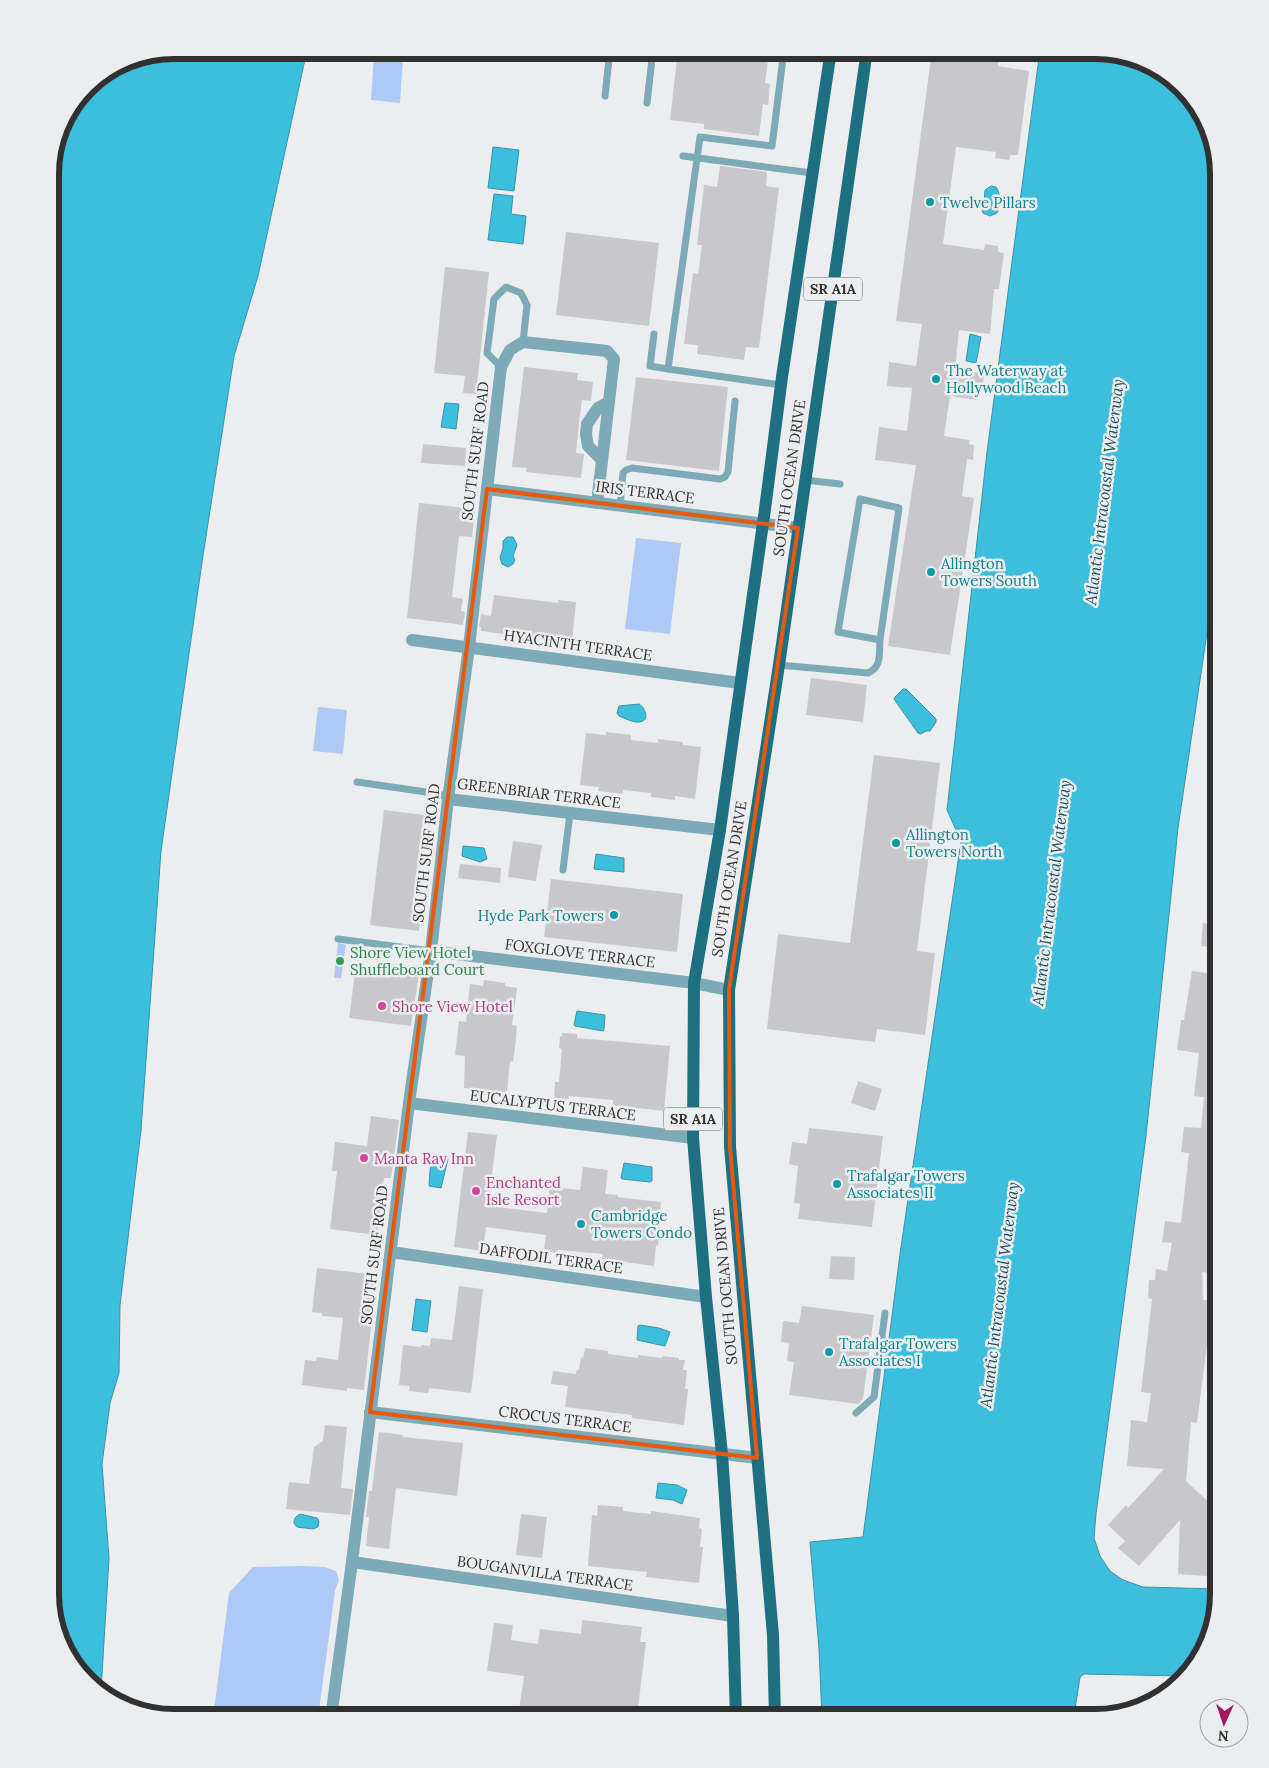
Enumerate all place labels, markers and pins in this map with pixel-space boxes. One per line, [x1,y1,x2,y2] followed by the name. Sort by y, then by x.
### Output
[940,193,1036,212] place label: Twelve Pillars
[924,196,936,208] marker: Twelve Pillars
[946,361,1067,397] place label: The Waterway at Hollywood Beach
[930,373,942,385] marker: The Waterway at Hollywood Beach
[940,554,1037,590] place label: Allington Towers South
[925,566,937,578] marker: Allington Towers South
[905,825,1002,861] place label: Allington Towers North
[890,837,902,849] marker: Allington Towers North
[478,906,604,925] place label: Hyde Park Towers
[608,909,620,921] marker: Hyde Park Towers
[350,943,485,979] place label: Shore View Hotel Shuffleboard Court
[334,955,346,967] marker: Shore View Hotel Shuffleboard Court
[392,997,513,1016] place label: Shore View Hotel
[376,1000,388,1012] marker: Shore View Hotel
[374,1149,474,1168] place label: Manta Ray Inn
[358,1152,370,1164] marker: Manta Ray Inn
[846,1166,965,1202] place label: Trafalgar Towers Associates II
[486,1173,561,1209] place label: Enchanted Isle Resort
[831,1178,843,1190] marker: Trafalgar Towers Associates II
[470,1185,482,1197] marker: Enchanted Isle Resort
[591,1206,692,1242] place label: Cambridge Towers Condo
[575,1218,587,1230] marker: Cambridge Towers Condo
[838,1334,957,1370] place label: Trafalgar Towers Associates I
[823,1346,835,1358] marker: Trafalgar Towers Associates I

